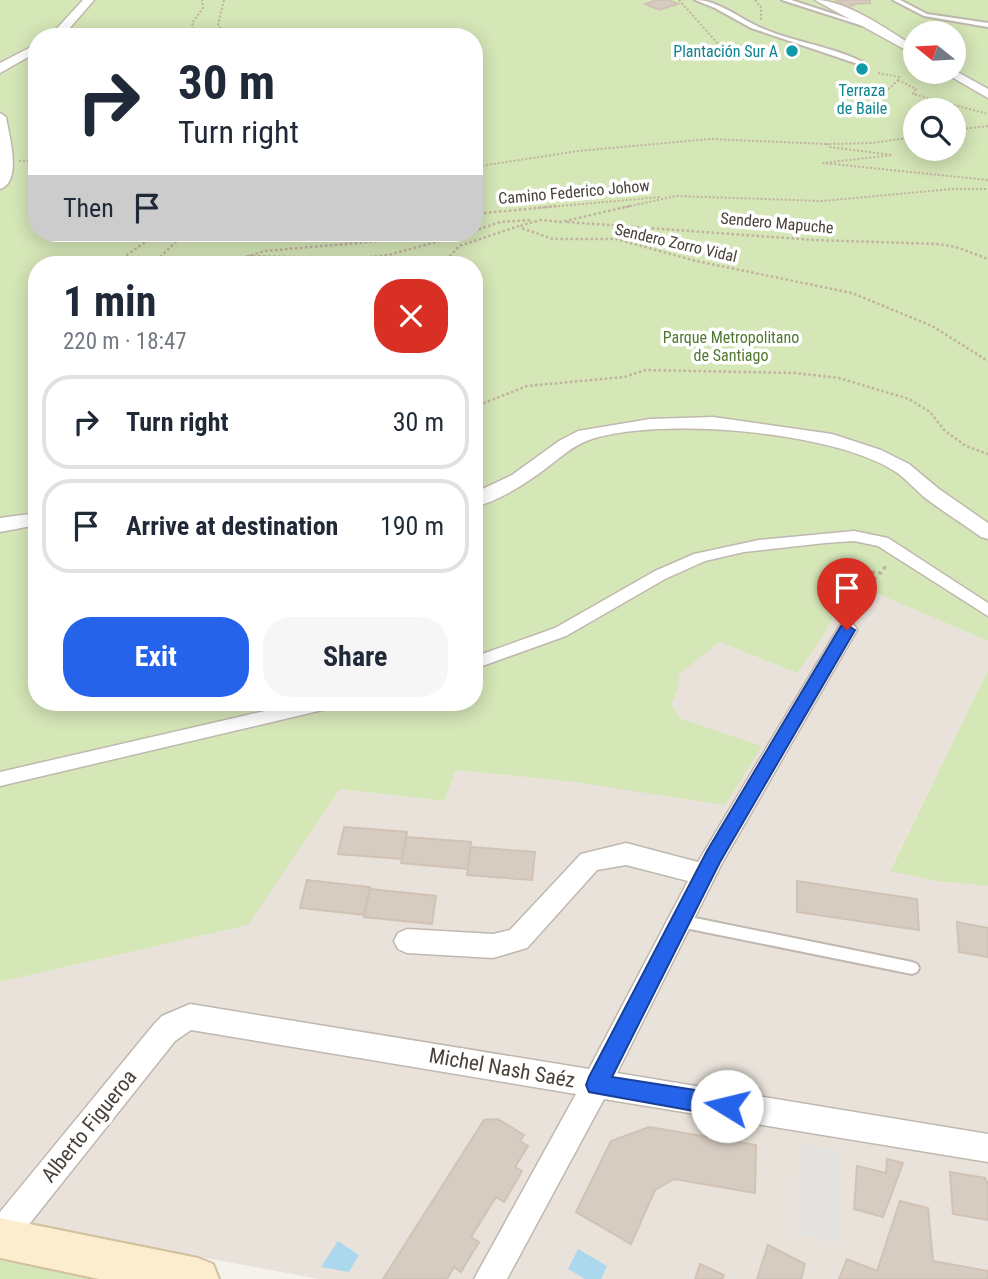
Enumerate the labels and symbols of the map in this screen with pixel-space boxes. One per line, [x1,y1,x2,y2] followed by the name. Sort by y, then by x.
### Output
[903,21,966,84] north arrow
[673,42,778,61] place label: Plantación Sur A
[784,43,800,59] marker: Plantación Sur A
[854,61,870,77] marker: Terraza de Baile
[837,81,887,118] place label: Terraza de Baile
[497,176,651,208] street label: Camino Federico Johow
[720,209,834,237] street label: Sendero Mapuche
[613,220,739,266] street label: Sendero Zorro Vidal
[663,328,799,365] park label: Parque Metropolitano de Santiago
[817,558,877,630] pin
[427,1043,577,1093] street label: Michel Nash Saéz
[36,1065,142,1187] street label: Alberto Figueroa
[690,1069,764,1143] position arrow

